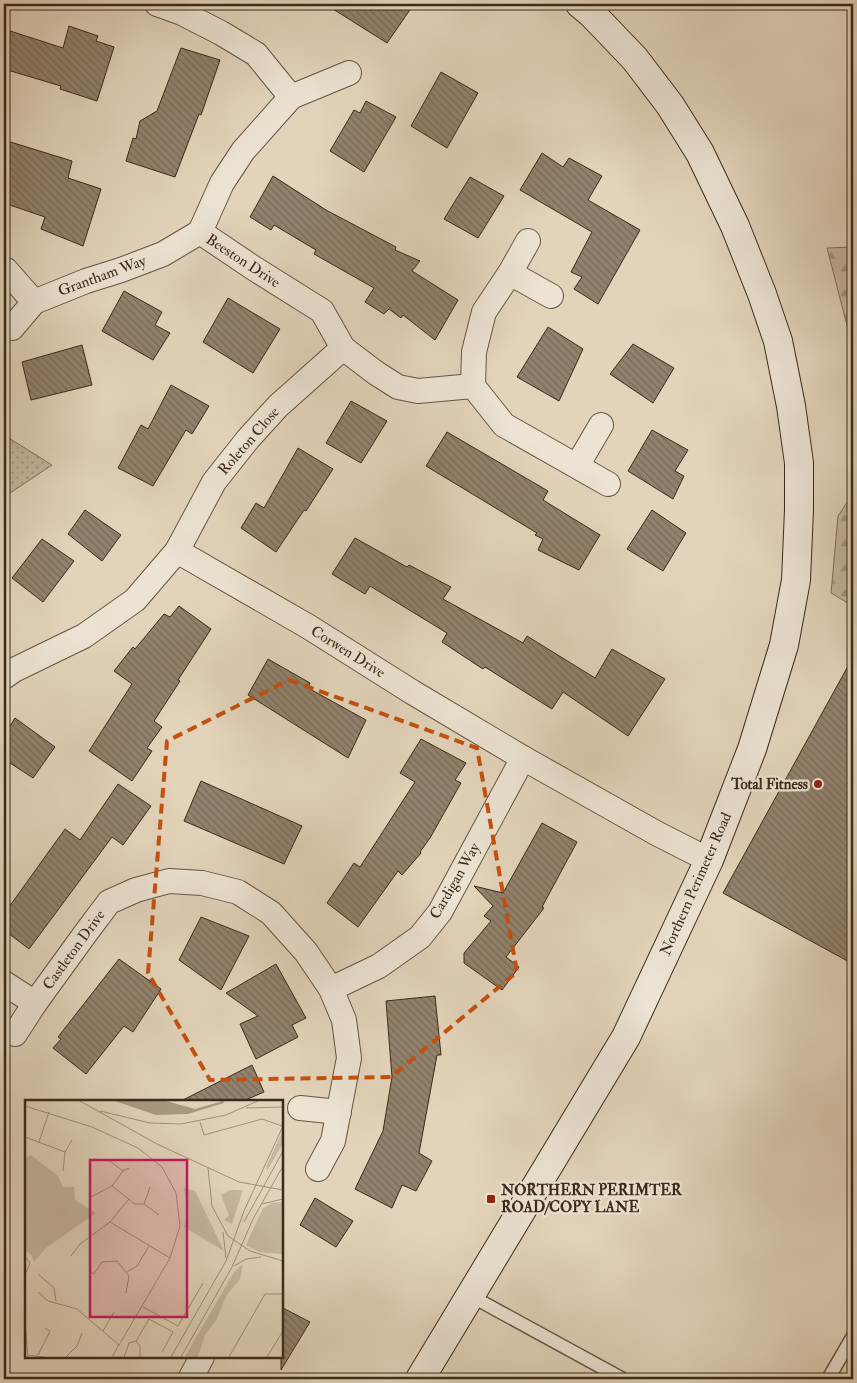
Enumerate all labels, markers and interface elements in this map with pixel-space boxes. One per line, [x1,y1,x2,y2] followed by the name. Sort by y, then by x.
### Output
[202,230,284,292] street label: Beeston Drive
[55,251,149,301] street label: Grantham Way
[214,403,284,479] street label: Roleton Close
[307,622,389,682] street label: Corwen Drive
[730,775,808,794] place label: Total Fitness
[812,778,824,790] marker: Total Fitness
[656,809,736,959] street label: Northern Perimeter Road
[426,839,485,923] street label: Cardigan Way
[39,906,109,994] street label: Castleton Drive
[25,1100,282,1358] inset map
[500,1181,683,1217] place label: NORTHERN PERIMTER ROAD/COPY LANE
[485,1193,497,1205] marker: NORTHERN PERIMTER ROAD/COPY LANE

